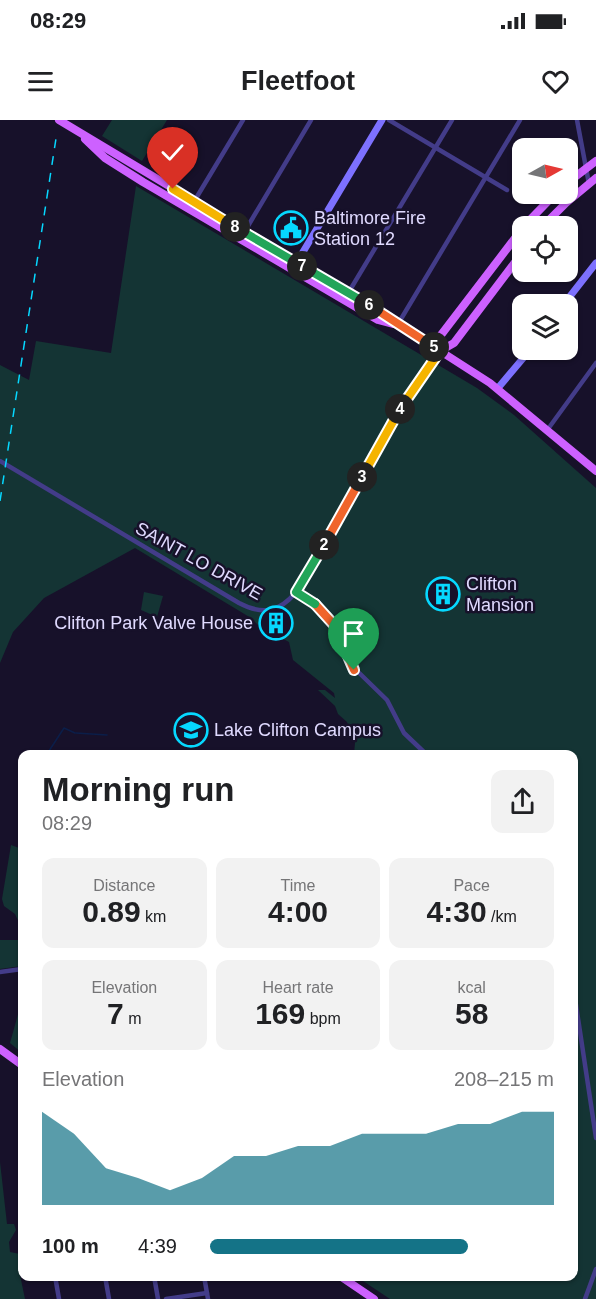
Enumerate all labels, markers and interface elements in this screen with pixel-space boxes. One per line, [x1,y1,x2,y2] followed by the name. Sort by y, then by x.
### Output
[30,8,86,33] text: 08:29
[24,65,57,98] icon: menu
[539,65,572,98] icon: heart
[241,66,355,96] text: Fleetfoot
[147,127,198,189] pin
[156,136,189,169] icon: check
[512,138,578,204] north arrow
[512,138,578,360] map controls
[314,208,426,249] place label: Baltimore Fire Station 12
[273,210,309,246] public building icon: Baltimore Fire Station 12
[220,212,250,242] pin: 8
[512,216,578,282] button: locate
[231,218,239,235] text: 8
[287,251,317,281] pin: 7
[298,257,306,274] text: 7
[354,290,384,320] pin: 6
[512,294,578,360] button: layers
[365,296,373,313] text: 6
[419,332,449,362] pin: 5
[430,338,438,355] text: 5
[385,394,415,424] pin: 4
[396,400,404,417] text: 4
[347,462,377,492] pin: 3
[358,468,366,485] text: 3
[132,518,266,604] street label: SAINT LO DRIVE
[309,530,339,560] pin: 2
[320,536,328,553] text: 2
[466,574,534,615] place label: Clifton Mansion
[425,576,461,612] building icon: Clifton Mansion
[258,605,294,641] building icon: Clifton Park Valve House
[328,608,379,670] pin
[54,613,253,633] place label: Clifton Park Valve House
[337,617,370,650] icon: arrive
[173,712,209,748] school or university icon: Lake Clifton Campus
[214,720,381,740] place label: Lake Clifton Campus
[491,770,554,833] button: share
[42,771,234,808] text: Morning run
[42,812,92,834] text: 08:29
[93,877,155,894] text: Distance
[281,877,315,894] text: Time
[453,877,490,894] text: Pace
[82,895,141,928] text: 0.89
[268,895,328,928] text: 4:00
[427,895,487,928] text: 4:30
[141,908,166,925] text: km
[487,908,517,925] text: /km
[91,979,157,996] text: Elevation
[262,979,334,996] text: Heart rate
[457,979,486,996] text: kcal
[107,997,124,1030] text: 7
[255,997,305,1030] text: 169
[455,997,488,1030] text: 58
[124,1010,142,1027] text: m
[305,1010,341,1027] text: bpm
[42,1068,124,1090] text: Elevation
[454,1068,554,1090] text: 208–215 m
[42,1235,99,1257] text: 100 m
[138,1235,177,1257] text: 4:39

